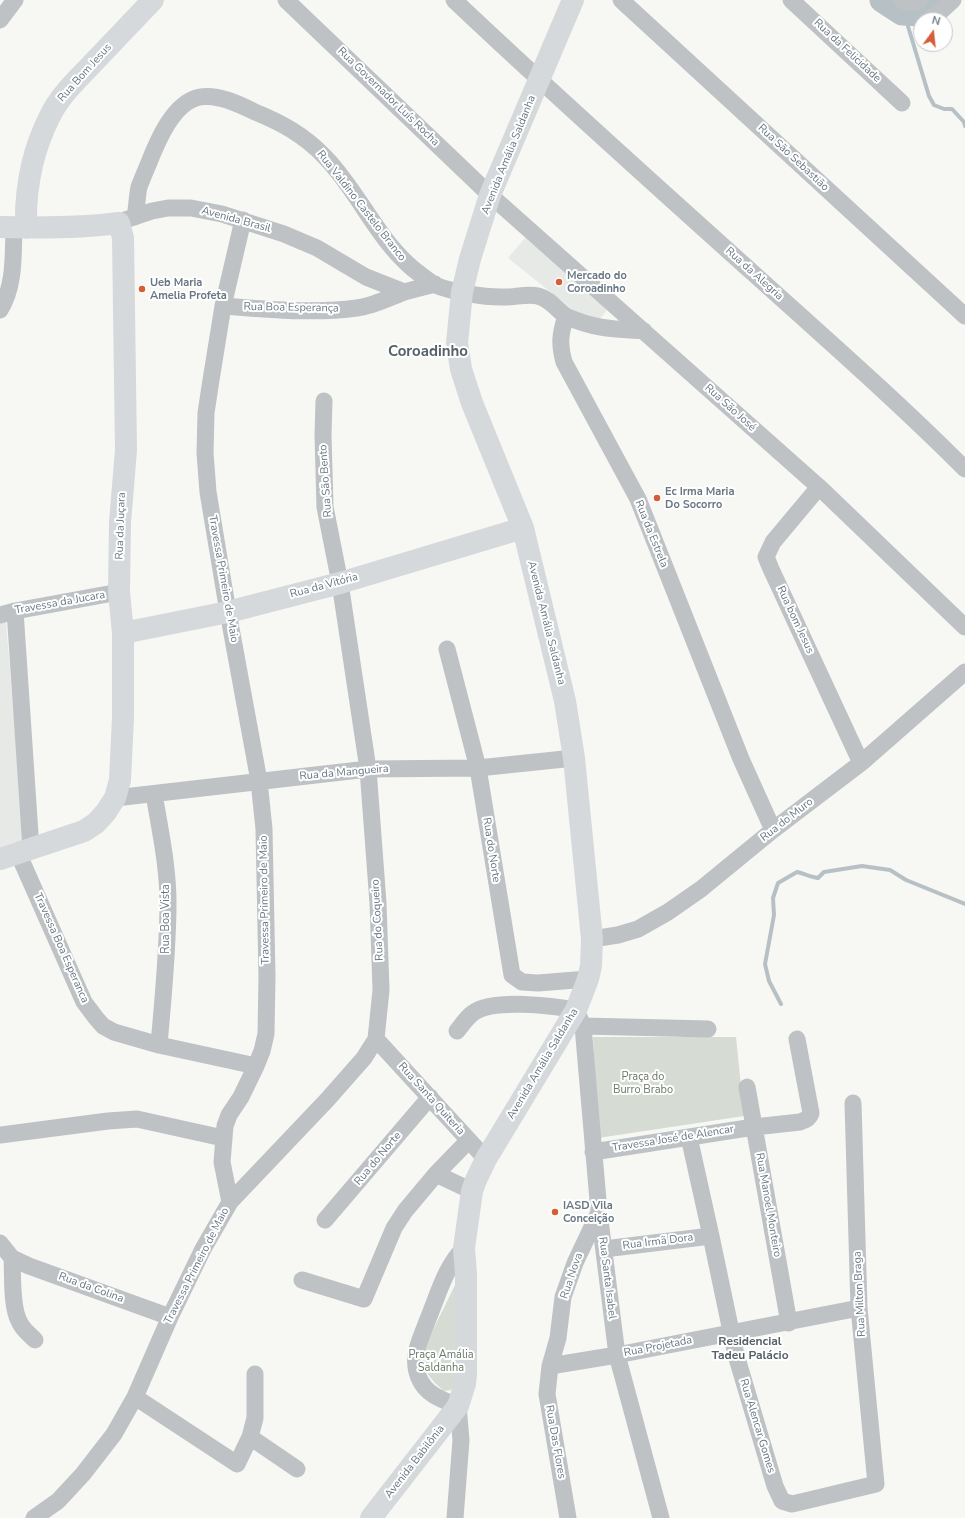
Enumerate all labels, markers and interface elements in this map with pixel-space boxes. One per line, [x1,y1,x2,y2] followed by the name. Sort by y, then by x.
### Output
[913,12,953,52] north arrow
[930,13,942,29] text: N
[811,17,883,85] street label: Rua da Felicidade
[55,41,115,105] street label: Rua Bom Jesus
[334,45,442,149] street label: Rua Governador Luís Rocha
[479,94,539,216] street label: Avenida Amália Saldanha
[755,122,831,194] street label: Rua São Sebastião
[314,148,408,264] street label: Rua Valdino Castelo Branco
[200,204,272,236] street label: Avenida Brasil
[722,245,786,303] street label: Rua da Alegria
[567,269,627,295] place label: Mercado do Coroadinho
[150,276,227,302] place label: Ueb Maria Amelia Profeta
[554,277,564,287] marker: Mercado do Coroadinho
[137,284,147,294] marker: Ueb Maria Amelia Profeta
[243,301,339,315] street label: Rua Boa Esperança
[388,343,468,361] district label: Coroadinho
[702,381,758,435] street label: Rua São José
[317,444,335,518] street label: Rua São Bento
[665,485,734,511] place label: Ec Irma Maria Do Socorro
[113,492,129,560] street label: Rua da Juçara
[652,493,662,503] marker: Ec Irma Maria Do Socorro
[631,498,671,570] street label: Rua da Estrela
[205,514,241,644] street label: Travessa Primeiro de Maio
[524,560,568,686] street label: Avenida Amália Saldanha
[289,571,359,601] street label: Rua da Vitória
[774,584,816,656] street label: Rua bom Jesus
[14,589,106,617] street label: Travessa da Jucara
[299,763,389,783] street label: Rua da Mangueira
[758,795,816,845] street label: Rua do Muro
[479,817,503,883] street label: Rua do Norte
[257,835,273,965] street label: Travessa Primeiro de Maio
[369,879,387,961] street label: Rua do Coqueiro
[159,884,173,954] street label: Rua Boa Vista
[31,891,91,1005] street label: Travessa Boa Esperanca
[505,1006,581,1122] street label: Avenida Amália Saldanha
[395,1060,467,1138] street label: Rua Santa Quiteria
[613,1070,673,1096] park label: Praça do Burro Brabo
[611,1123,735,1155] street label: Travessa José de Alencar
[352,1130,404,1188] street label: Rua do Norte
[752,1152,784,1258] street label: Rua Manoel Monteiro
[563,1199,614,1225] place label: IASD Vila Conceição
[162,1205,232,1327] street label: Travessa Primeiro de Maio
[550,1207,560,1217] marker: IASD Vila Conceição
[622,1231,694,1253] street label: Rua Irmã Dora
[595,1236,619,1320] street label: Rua Santa Isabel
[558,1251,586,1301] street label: Rua Nova
[851,1251,869,1337] street label: Rua Milton Braga
[57,1270,125,1306] street label: Rua da Colina
[623,1334,693,1360] street label: Rua Projetada
[711,1335,789,1363] district label: Residencial Tadeu Palácio
[408,1348,474,1374] park label: Praça Amália Saldanha
[736,1377,778,1475] street label: Rua Alencar Gomes
[542,1404,568,1480] street label: Rua Das Flores
[382,1423,448,1501] street label: Avenida Babilônia

